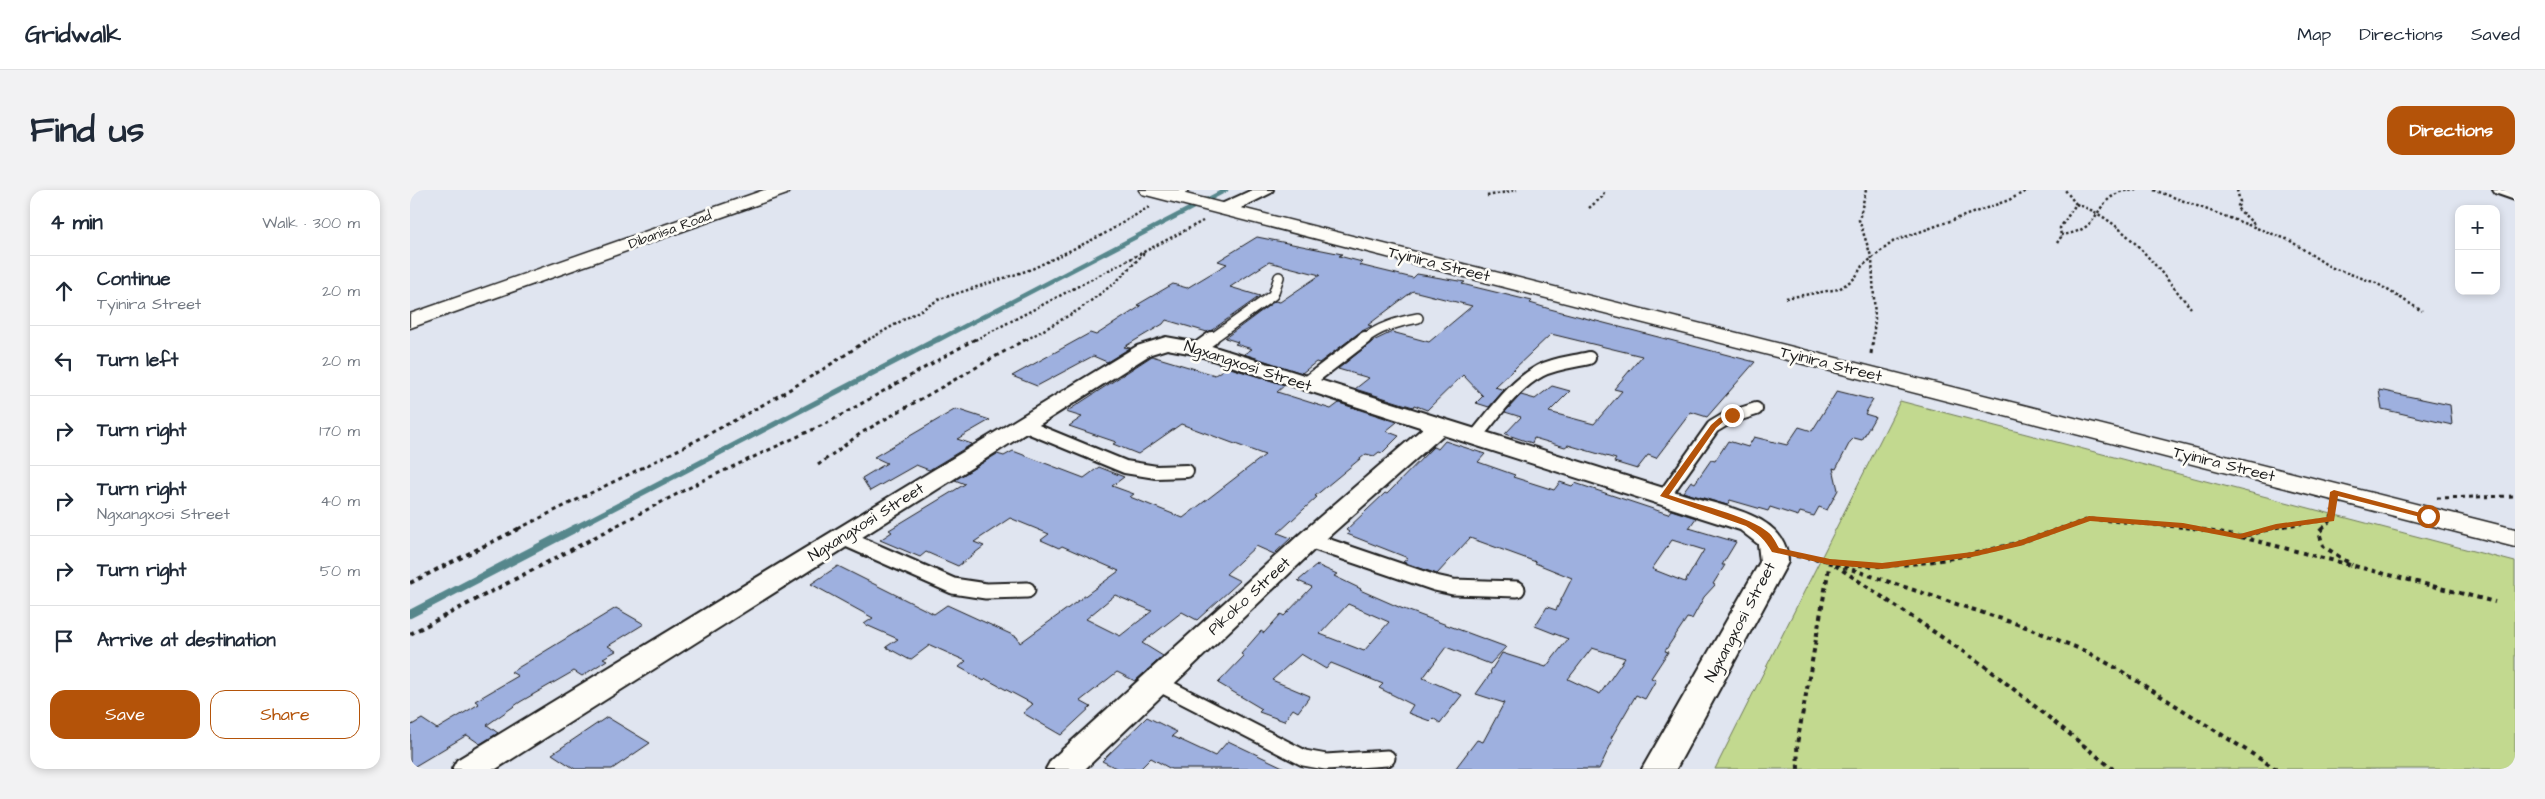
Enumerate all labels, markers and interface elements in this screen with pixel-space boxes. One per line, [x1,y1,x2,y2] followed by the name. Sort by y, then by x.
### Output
[25,18,121,52] text: Gridwalk
[2297,22,2331,47] text: Map
[2359,22,2443,47] text: Directions
[2471,22,2520,47] text: Saved
[30,106,144,155] text: Find us
[2387,106,2515,155] button: Directions
[2455,205,2500,295] map controls
[2455,205,2500,250] button: +
[626,206,714,254] street label: Dibanisa Road
[50,208,103,237] text: 4 min
[262,212,360,234] text: Walk · 300 m
[1385,241,1493,288] street label: Tyinira Street
[2455,250,2500,295] button: −
[97,266,171,293] text: Continue
[50,277,78,305] icon: ahead
[322,280,360,302] text: 20 m
[97,293,201,315] text: Tyinira Street
[1181,335,1315,398] street label: Ngxangxosi Street
[1777,341,1885,388] street label: Tyinira Street
[50,347,78,375] icon: left
[97,347,178,374] text: Turn left
[322,350,360,372] text: 20 m
[1721,404,1744,427] route end
[50,417,78,445] icon: right
[97,417,186,444] text: Turn right
[319,420,360,442] text: 170 m
[2170,441,2278,488] street label: Tyinira Street
[97,476,186,503] text: Turn right
[804,477,929,567] street label: Ngxangxosi Street
[50,487,78,515] icon: right
[320,490,360,512] text: 40 m
[97,503,230,525] text: Ngxangxosi Street
[2417,505,2440,528] route start
[1203,551,1296,640] street label: Pikoko Street
[50,557,78,585] icon: right
[97,557,186,584] text: Turn right
[1699,558,1782,686] street label: Ngxangxosi Street
[320,560,360,582] text: 50 m
[50,627,78,655] icon: arrive
[97,627,276,654] text: Arrive at destination
[50,690,200,739] button: Save
[210,690,360,739] button: Share

